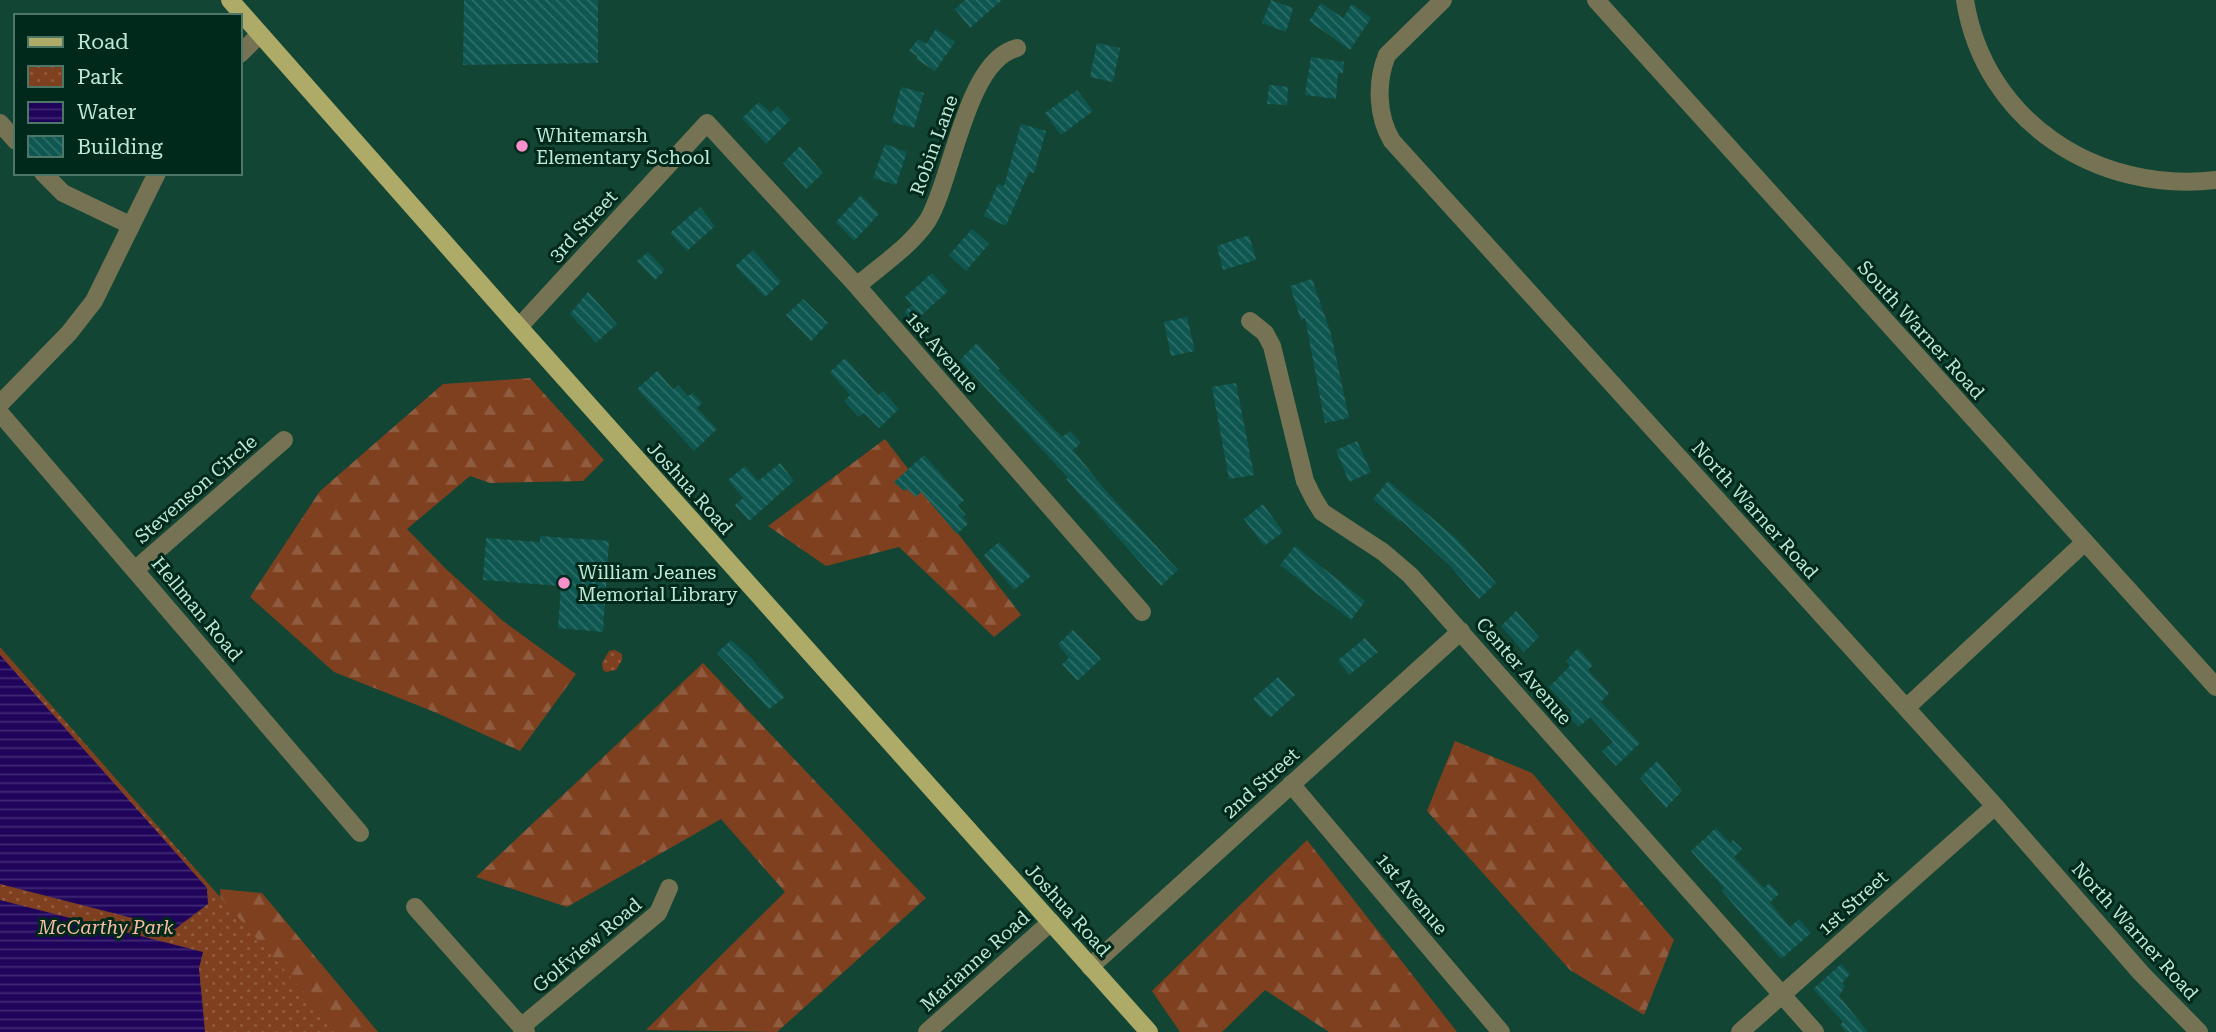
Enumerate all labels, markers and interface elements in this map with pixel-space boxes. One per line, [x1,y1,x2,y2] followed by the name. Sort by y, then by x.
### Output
[14,14,242,175] legend
[77,30,129,54] text: Road
[77,65,123,89] text: Park
[905,92,963,198] street label: Robin Lane
[77,100,137,124] text: Water
[536,124,710,169] place label: Whitemarsh Elementary School
[77,135,163,159] text: Building
[514,138,530,154] marker: Whitemarsh Elementary School
[544,185,622,267] street label: 3rd Street
[1853,256,1989,404] street label: South Warner Road
[901,307,983,397] street label: 1st Avenue
[130,430,262,548] street label: Stevenson Circle
[1687,436,1823,584] street label: North Warner Road
[642,437,738,539] street label: Joshua Road
[147,552,247,666] street label: Hellman Road
[578,561,738,606] place label: William Jeanes Memorial Library
[556,575,572,591] marker: William Jeanes Memorial Library
[1471,613,1577,729] street label: Center Avenue
[1218,743,1304,823] street label: 2nd Street
[1371,848,1453,940] street label: 1st Avenue
[2067,857,2203,1005] street label: North Warner Road
[1020,859,1116,961] street label: Joshua Road
[1813,866,1893,940] street label: 1st Street
[528,893,646,997] street label: Golfview Road
[916,906,1034,1016] street label: Marianne Road
[37,916,174,939] park label: McCarthy Park

